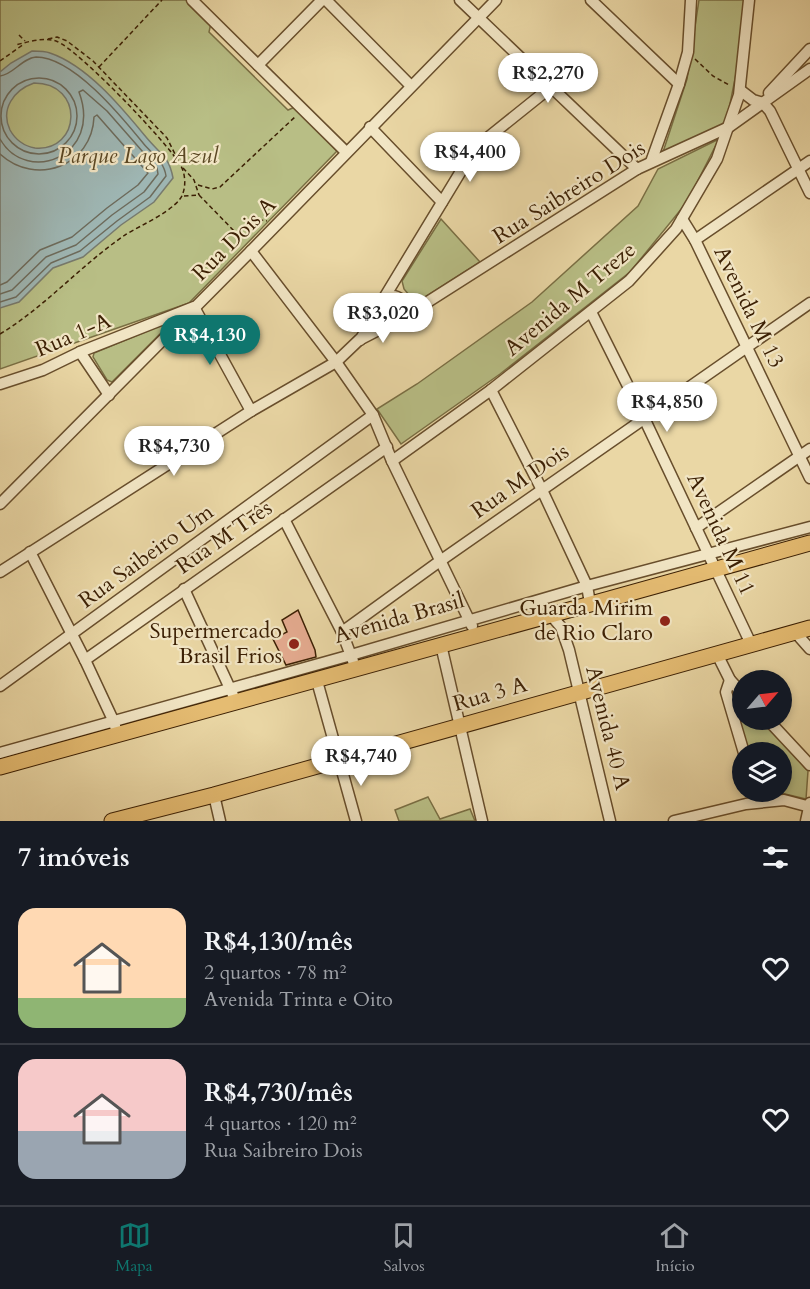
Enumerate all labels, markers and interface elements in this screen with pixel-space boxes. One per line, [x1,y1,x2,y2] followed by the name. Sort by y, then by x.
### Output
[493,53,603,104] pin: R$2,270
[512,59,584,86] text: R$2,270
[415,132,525,183] pin: R$4,400
[487,133,651,251] street label: Rua Saibreiro Dois
[434,138,506,165] text: R$4,400
[58,141,219,171] park label: Parque Lago Azul
[185,190,283,288] street label: Rua Dois A
[498,235,642,363] street label: Avenida M Treze
[707,241,791,373] street label: Avenida M 13
[328,293,438,344] pin: R$3,020
[347,299,419,326] text: R$3,020
[31,306,116,364] street label: Rua 1-A
[155,315,265,366] pin: R$4,130
[174,321,246,348] text: R$4,130
[612,382,722,433] pin: R$4,850
[631,388,703,415] text: R$4,850
[119,426,229,477] pin: R$4,730
[138,432,210,459] text: R$4,730
[465,436,575,526] street label: Rua M Dois
[680,468,762,600] street label: Avenida M 11
[170,493,278,581] street label: Rua M Três
[73,497,220,615] street label: Rua Saibeiro Um
[330,585,468,651] street label: Avenida Brasil
[519,593,653,648] place label: Guarda Mirim de Rio Claro
[658,614,672,628] marker: Guarda Mirim de Rio Claro
[149,616,282,671] place label: Supermercado Brasil Frios
[287,637,301,651] marker: Supermercado Brasil Frios
[578,663,638,793] street label: Avenida 40 A
[450,669,531,719] street label: Rua 3 A
[732,670,792,730] north arrow
[732,670,792,802] map controls
[306,736,416,787] pin: R$4,740
[325,742,397,769] text: R$4,740
[732,742,792,802] button: layers
[18,840,130,875] text: 7 imóveis
[759,841,792,874] icon: filters
[204,924,353,959] text: R$4,130/mês
[66,932,138,1004] icon: home
[759,952,792,985] icon: heart
[204,959,346,986] text: 2 quartos · 78 m²
[204,986,393,1013] text: Avenida Trinta e Oito
[204,1075,353,1110] text: R$4,730/mês
[66,1083,138,1155] icon: home
[759,1103,792,1136] icon: heart
[204,1110,357,1137] text: 4 quartos · 120 m²
[204,1137,363,1164] text: Rua Saibreiro Dois
[115,1219,153,1277] tab: Mapa
[383,1219,425,1277] tab: Salvos
[655,1219,695,1277] tab: Início

